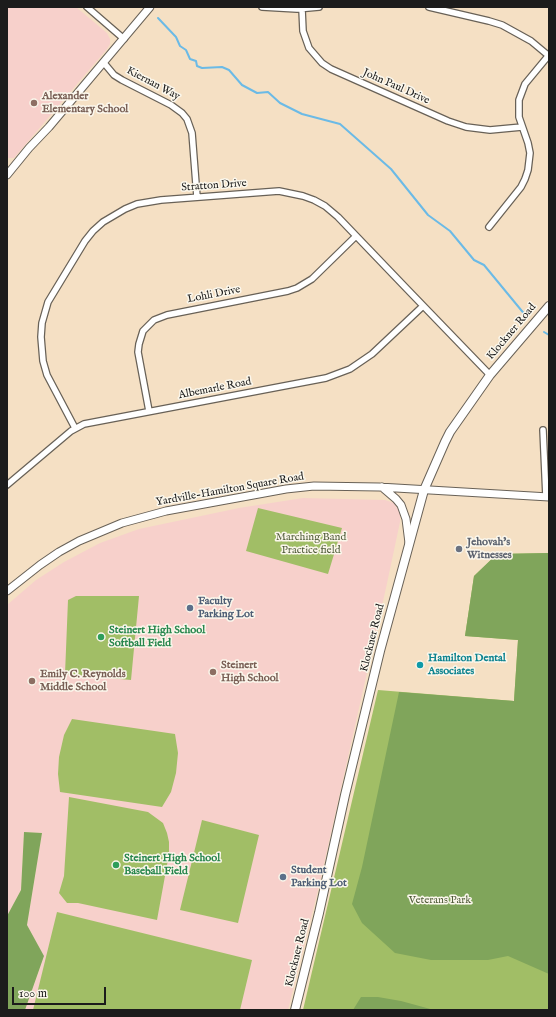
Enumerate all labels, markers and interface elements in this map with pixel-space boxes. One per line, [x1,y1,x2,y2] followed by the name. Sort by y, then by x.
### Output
[124,64,182,104] street label: Kiernan Way
[360,66,432,108] street label: John Paul Drive
[42,90,128,116] place label: Alexander Elementary School
[29,98,39,108] marker: Alexander Elementary School
[181,177,247,195] street label: Stratton Drive
[186,283,242,307] street label: Lohli Drive
[485,301,539,363] street label: Klockner Road
[177,375,253,403] street label: Albemarle Road
[155,470,305,510] street label: Yardville-Hamilton Square Road
[276,531,346,557] park label: Marching Band Practice field
[467,536,512,562] place label: Jehovah's Witnesses
[454,544,464,554] marker: Jehovah's Witnesses
[198,595,254,621] place label: Faculty Parking Lot
[185,603,195,613] marker: Faculty Parking Lot
[358,603,388,673] street label: Klockner Road
[109,624,205,650] place label: Steinert High School Softball Field
[96,632,106,642] marker: Steinert High School Softball Field
[428,652,506,678] place label: Hamilton Dental Associates
[221,659,279,685] place label: Steinert High School
[415,660,425,670] marker: Hamilton Dental Associates
[208,667,218,677] marker: Steinert High School
[40,668,126,694] place label: Emily C. Reynolds Middle School
[27,676,37,686] marker: Emily C. Reynolds Middle School
[124,852,220,878] place label: Steinert High School Baseball Field
[111,860,121,870] marker: Steinert High School Baseball Field
[291,864,347,890] place label: Student Parking Lot
[278,872,288,882] marker: Student Parking Lot
[409,894,471,908] park label: Veterans Park
[283,918,313,988] street label: Klockner Road
[14,979,108,1005] scale bar
[19,986,47,1001] text: 100 m

